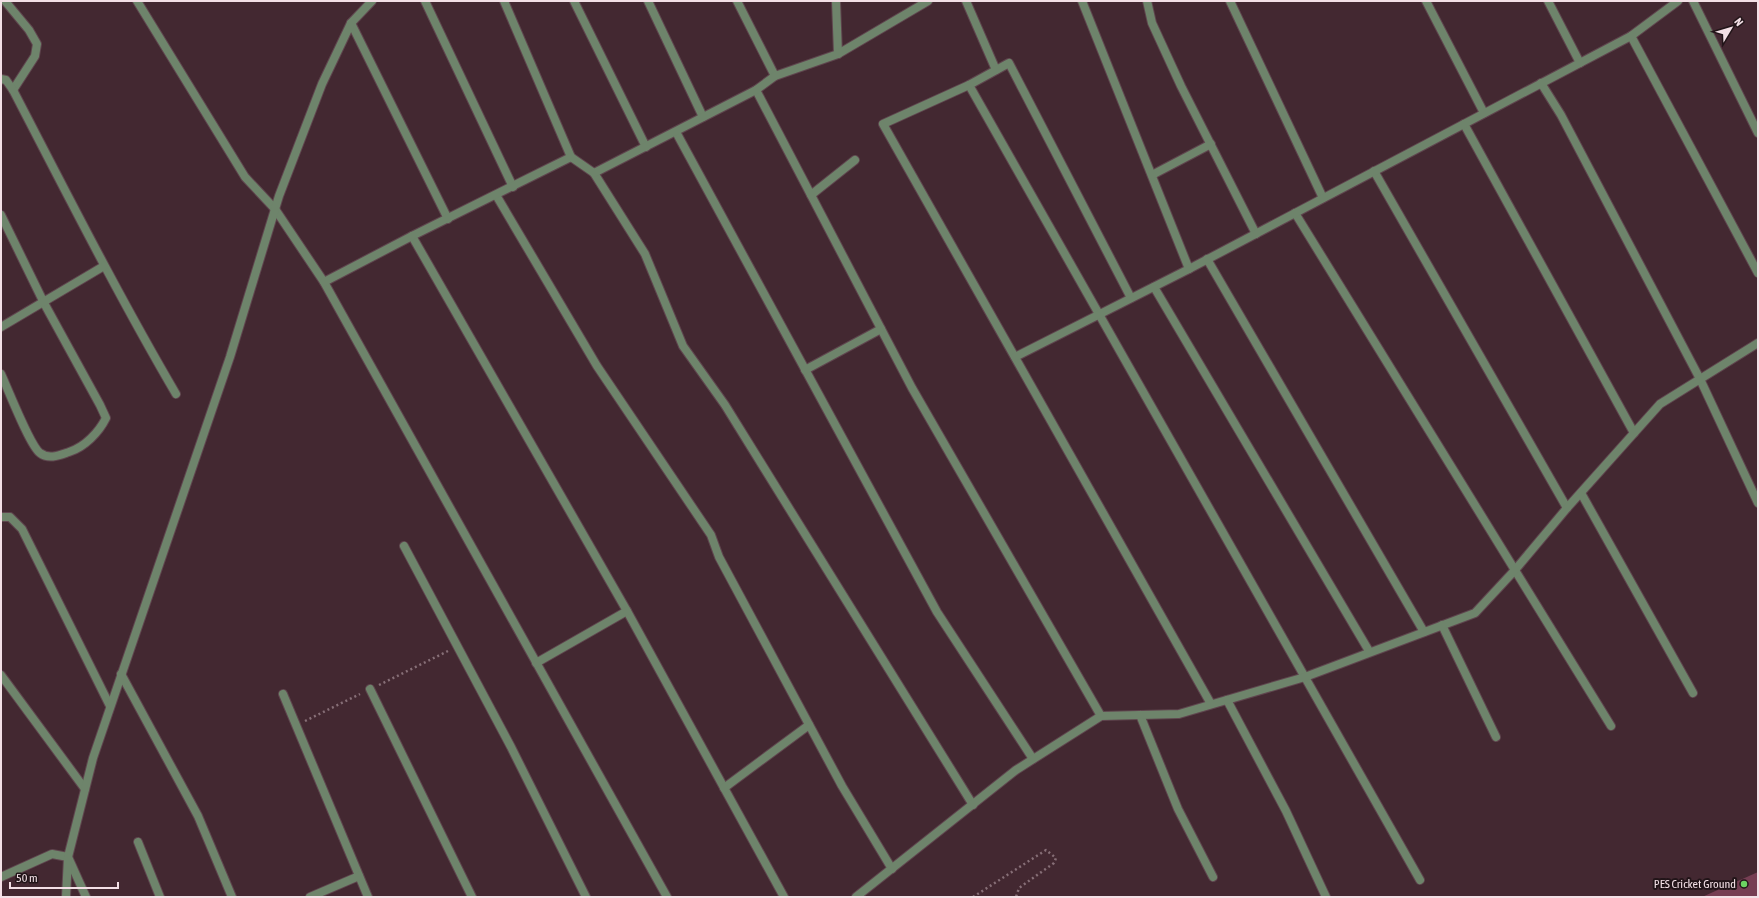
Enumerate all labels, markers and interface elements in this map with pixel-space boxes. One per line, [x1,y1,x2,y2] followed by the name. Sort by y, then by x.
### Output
[1711,8,1751,48] north arrow
[1732,16,1746,28] text: N
[10,864,118,890] scale bar
[16,871,38,885] text: 50 m
[1654,877,1736,891] place label: PES Cricket Ground
[1739,879,1749,889] marker: PES Cricket Ground

